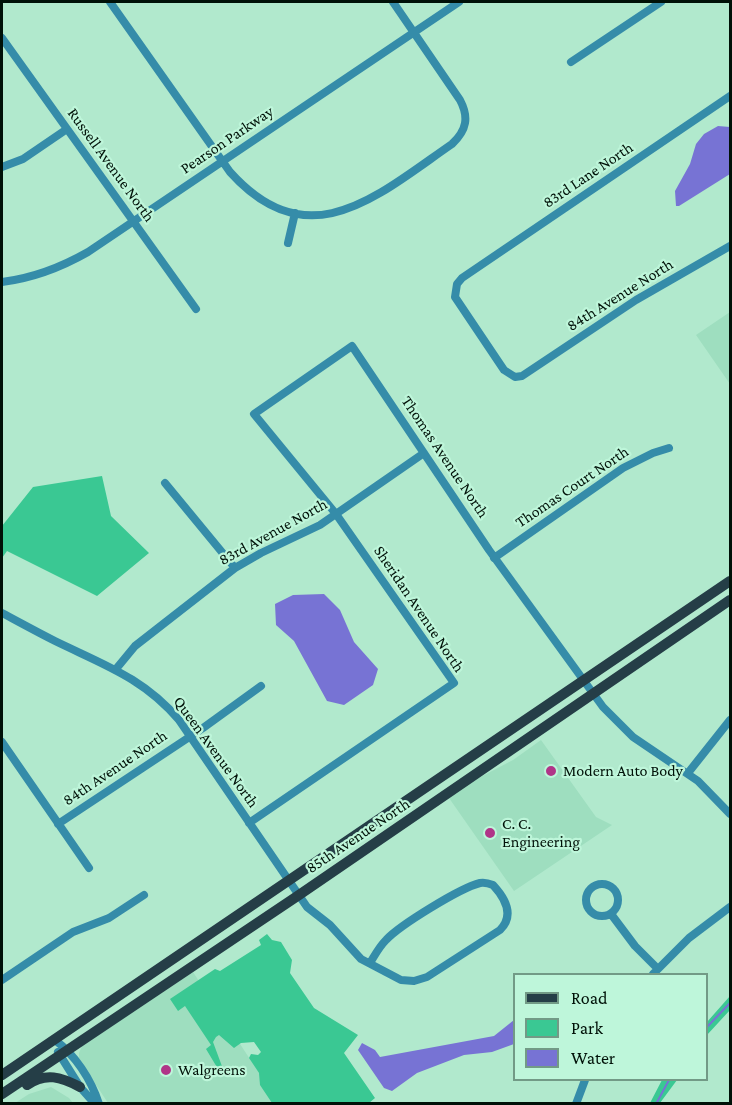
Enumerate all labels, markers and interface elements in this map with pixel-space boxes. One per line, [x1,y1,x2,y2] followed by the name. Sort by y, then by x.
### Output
[177,102,277,178] street label: Pearson Parkway
[63,104,159,226] street label: Russell Avenue North
[539,138,637,212] street label: 83rd Lane North
[563,255,677,335] street label: 84th Avenue North
[397,392,493,522] street label: Thomas Avenue North
[512,442,632,532] street label: Thomas Court North
[216,494,330,570] street label: 83rd Avenue North
[370,542,468,676] street label: Sheridan Avenue North
[169,693,263,811] street label: Queen Avenue North
[59,726,171,810] street label: 84th Avenue North
[563,761,683,781] place label: Modern Auto Body
[544,764,558,778] marker: Modern Auto Body
[303,794,413,878] street label: 85th Avenue North
[502,814,580,852] place label: C. C. Engineering
[483,826,497,840] marker: C. C. Engineering
[513,973,708,1081] legend
[571,988,608,1008] text: Road
[571,1018,603,1038] text: Park
[571,1048,615,1068] text: Water
[178,1060,246,1080] place label: Walgreens
[159,1063,173,1077] marker: Walgreens

